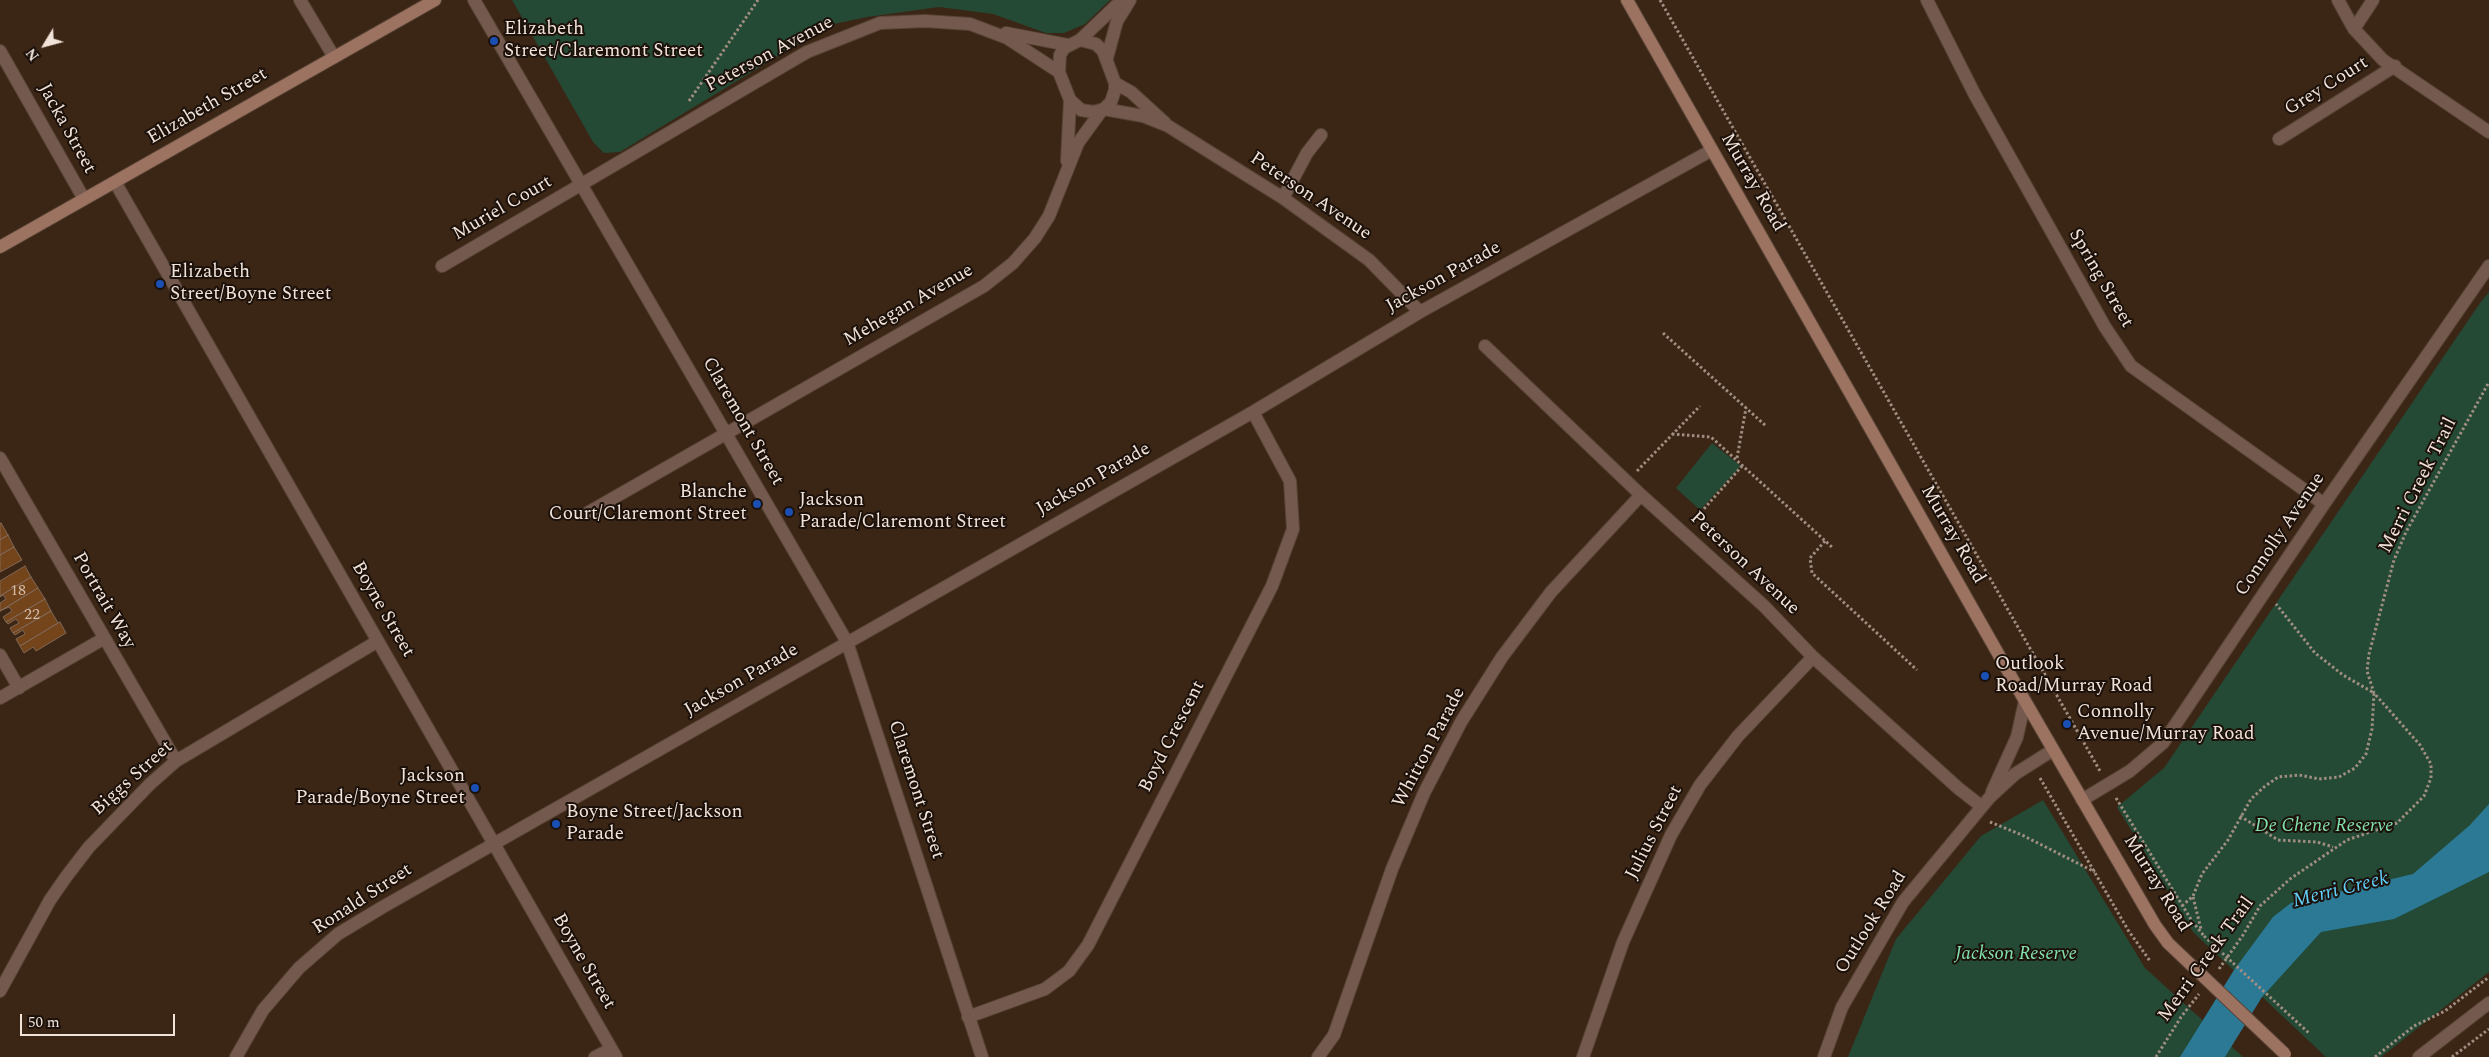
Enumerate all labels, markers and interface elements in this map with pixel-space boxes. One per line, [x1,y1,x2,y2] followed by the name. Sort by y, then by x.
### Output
[702,12,838,98] street label: Peterson Avenue
[504,19,703,63] place label: Elizabeth Street/Claremont Street
[20,20,70,70] north arrow
[488,35,500,47] marker: Elizabeth Street/Claremont Street
[21,43,44,65] text: N
[2281,52,2373,122] street label: Grey Court
[144,63,272,151] street label: Elizabeth Street
[32,80,100,178] street label: Jacka Street
[1715,130,1789,236] street label: Murray Road
[1245,148,1375,246] street label: Peterson Avenue
[449,171,557,247] street label: Muriel Court
[2063,226,2137,332] street label: Spring Street
[1383,237,1505,319] street label: Jackson Parade
[840,260,978,352] street label: Mehegan Avenue
[170,262,332,306] place label: Elizabeth Street/Boyne Street
[154,278,166,290] marker: Elizabeth Street/Boyne Street
[696,354,788,490] street label: Claremont Street
[2375,414,2463,558] street label: Merri Creek Trail
[1033,438,1155,522] street label: Jackson Parade
[2231,469,2331,601] street label: Connolly Avenue
[549,482,747,526] place label: Blanche Court/Claremont Street
[1915,482,1989,588] street label: Murray Road
[799,490,1006,534] place label: Jackson Parade/Claremont Street
[751,498,763,510] marker: Blanche Court/Claremont Street
[783,506,795,518] marker: Jackson Parade/Claremont Street
[1685,507,1803,621] street label: Peterson Avenue
[66,549,140,653] street label: Portrait Way
[345,558,419,662] street label: Boyne Street
[10,582,26,602] house number: 18
[24,606,40,626] house number: 22
[681,639,803,723] street label: Jackson Parade
[1995,654,2153,698] place label: Outlook Road/Murray Road
[1979,670,1991,682] marker: Outlook Road/Murray Road
[1135,677,1211,797] street label: Boyd Crescent
[1389,684,1471,812] street label: Whitton Parade
[2077,702,2255,746] place label: Connolly Avenue/Murray Road
[882,718,948,862] street label: Claremont Street
[2061,718,2073,730] marker: Connolly Avenue/Murray Road
[88,737,178,821] street label: Biggs Street
[295,766,465,810] place label: Jackson Parade/Boyne Street
[469,782,481,794] marker: Jackson Parade/Boyne Street
[1621,782,1689,884] street label: Julius Street
[566,802,743,846] place label: Boyne Street/Jackson Parade
[2255,816,2393,838] park label: De Chene Reserve
[550,818,562,830] marker: Boyne Street/Jackson Parade
[2117,831,2195,937] street label: Murray Road
[309,859,417,941] street label: Ronald Street
[1831,867,1913,979] street label: Outlook Road
[2290,867,2392,915] water label: Merri Creek
[2154,893,2260,1027] street label: Merri Creek Trail
[546,910,620,1014] street label: Boyne Street
[1955,944,2077,966] park label: Jackson Reserve
[22,1004,178,1036] scale bar
[28,1011,60,1034] text: 50 m

